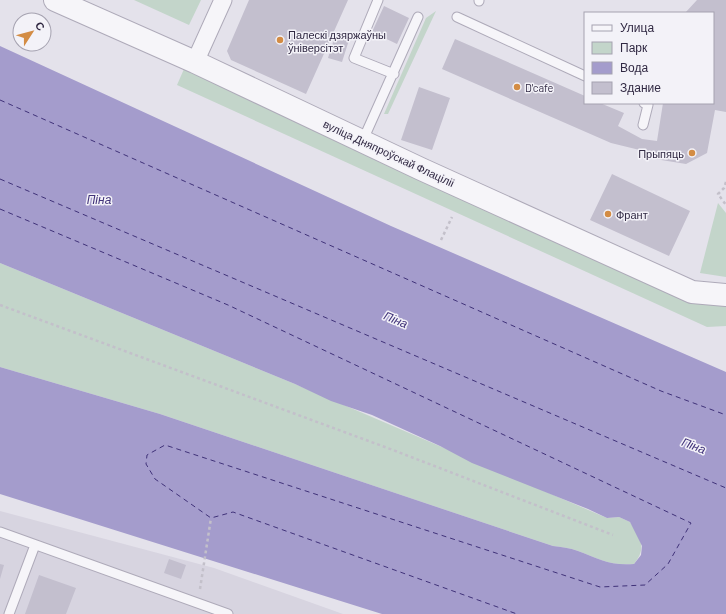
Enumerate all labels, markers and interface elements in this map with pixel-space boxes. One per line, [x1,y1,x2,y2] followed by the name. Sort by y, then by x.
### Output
[12,12,52,52] north arrow
[584,12,714,104] legend
[33,19,48,33] text: С
[620,20,654,35] text: Улица
[288,28,386,54] place label: Палескі дзяржаўны ўніверсітэт
[275,35,285,45] marker: Палескі дзяржаўны ўніверсітэт
[620,40,648,55] text: Парк
[620,60,648,75] text: Вода
[620,80,661,95] text: Здание
[525,81,553,94] place label: D'cafe
[512,82,522,92] marker: D'cafe
[321,117,457,189] street label: вуліца Дняпроўскай Флаціліі
[638,147,684,160] place label: Прыпяць
[687,148,697,158] marker: Прыпяць
[87,192,112,206] water label: Піна
[616,208,648,221] place label: Франт
[603,209,613,219] marker: Франт
[382,308,410,330] water label: Піна
[680,434,708,456] water label: Піна

